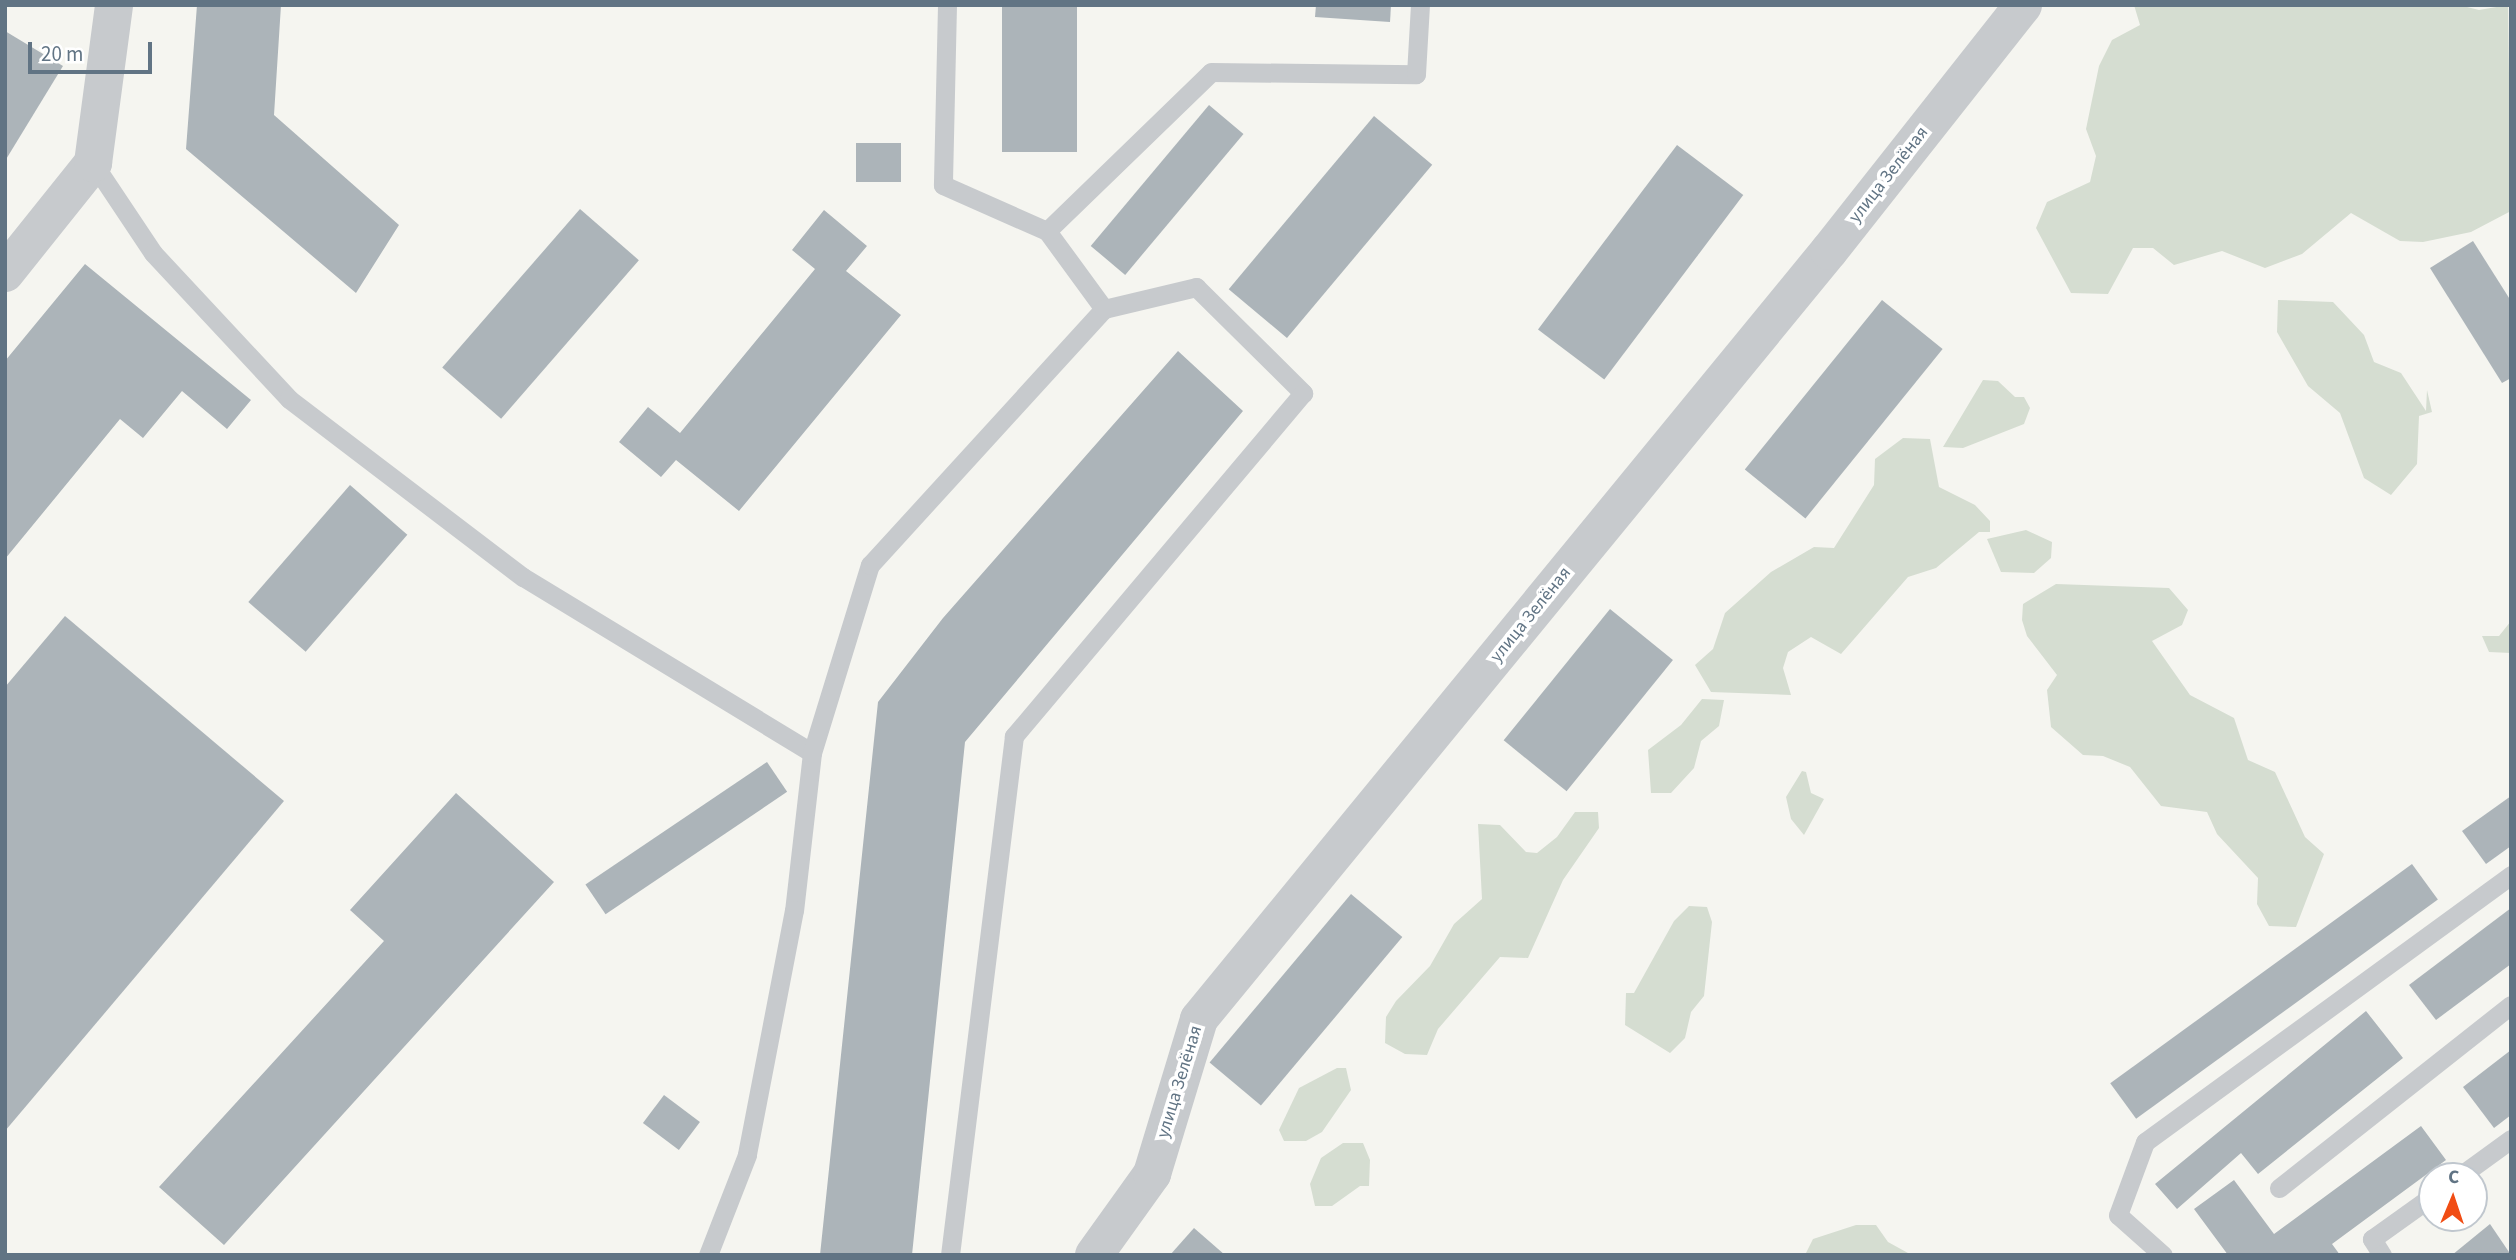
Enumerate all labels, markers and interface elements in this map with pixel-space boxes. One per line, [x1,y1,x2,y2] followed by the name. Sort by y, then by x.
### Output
[32,28,156,72] scale bar
[41,39,83,69] text: 20 m
[1845,122,1933,228] street label: улица Зелёная
[1486,563,1576,667] street label: улица Зелёная
[1153,1023,1207,1141] street label: улица Зелёная
[2418,1162,2488,1232] north arrow
[2448,1164,2460,1191] text: С

